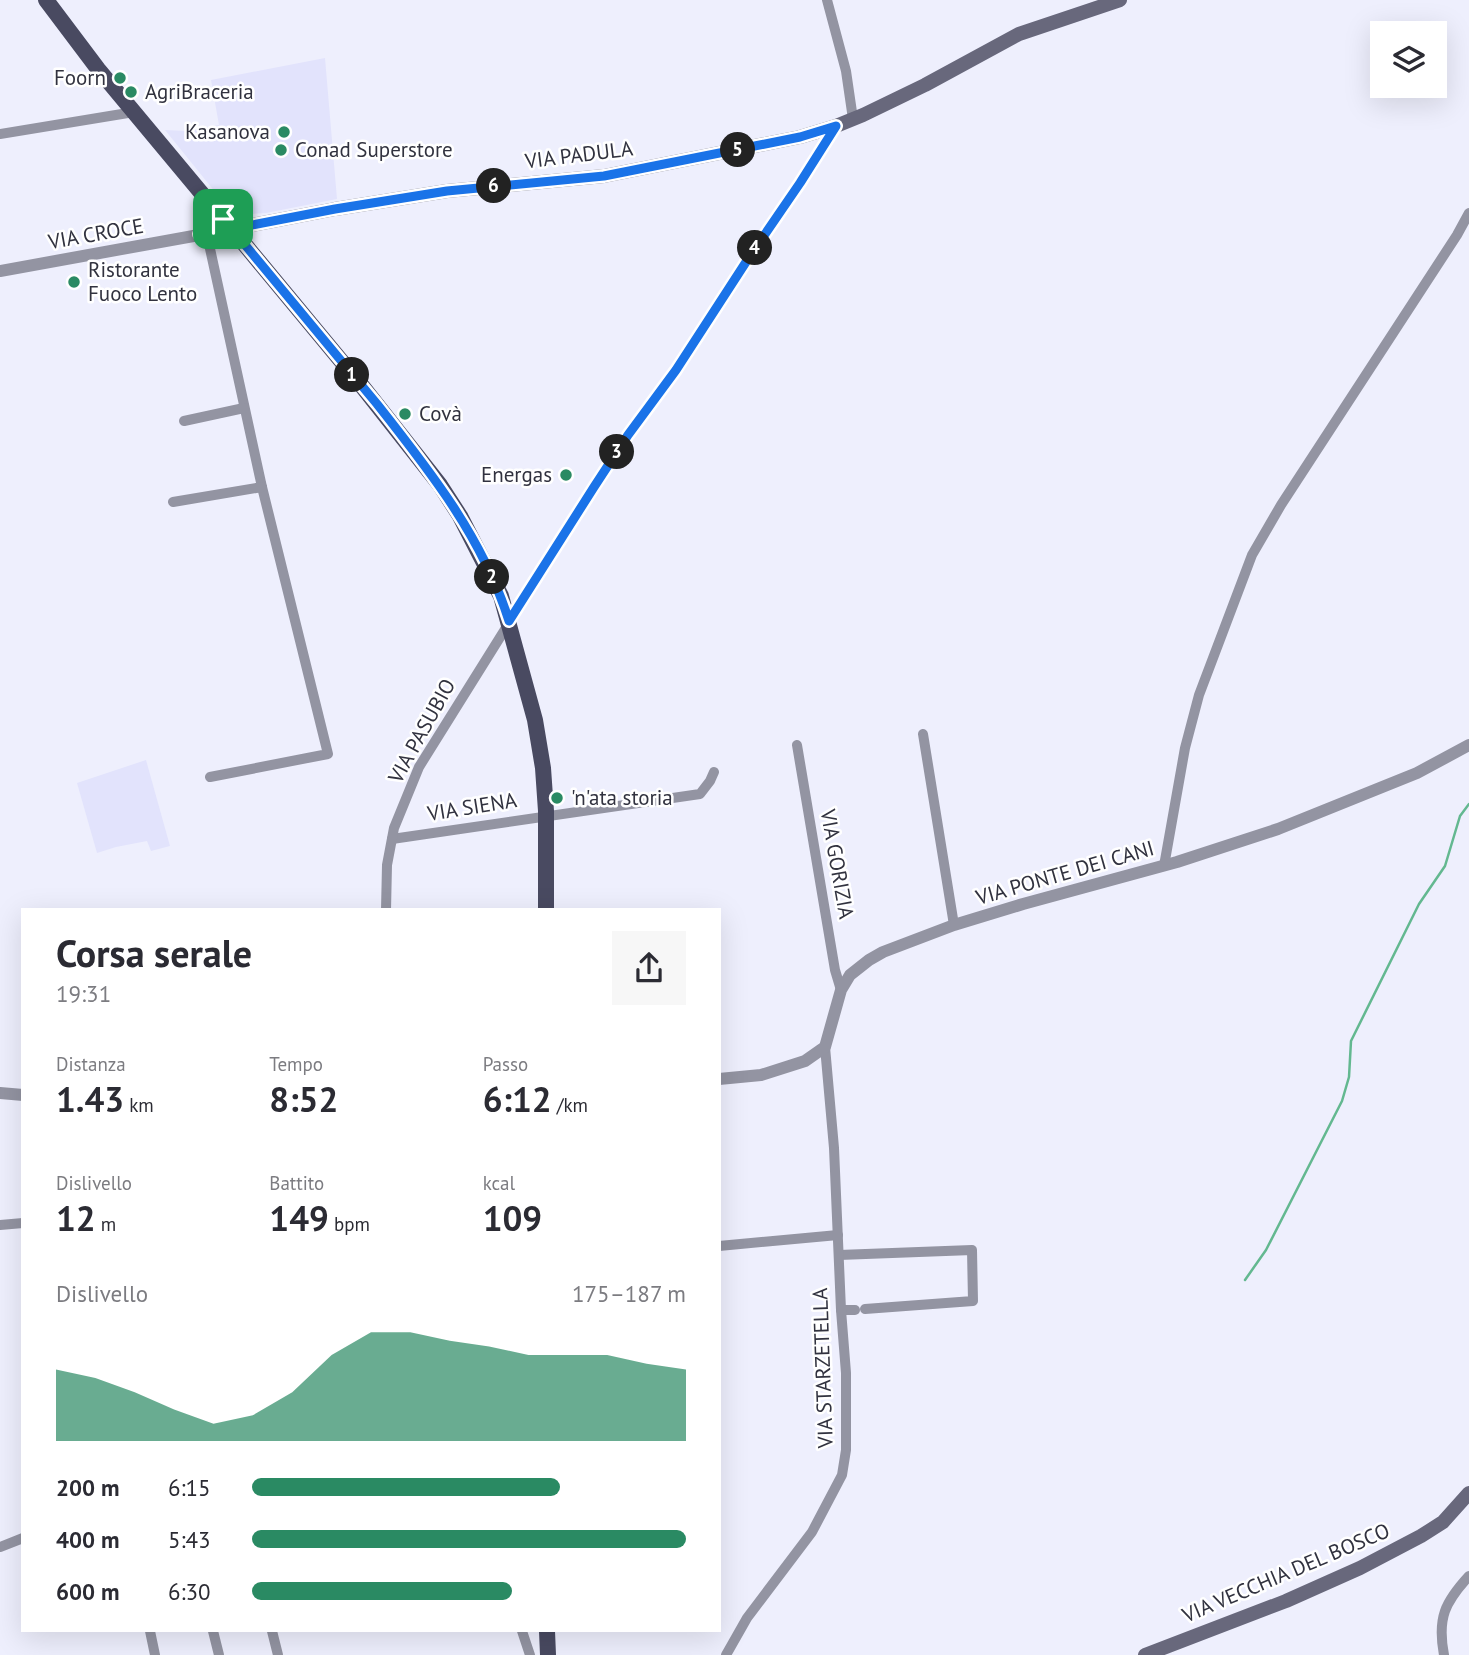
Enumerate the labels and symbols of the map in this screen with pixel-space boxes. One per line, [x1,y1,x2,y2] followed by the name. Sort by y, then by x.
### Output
[54,64,106,91] place label: Foorn
[112,70,128,86] marker: Foorn
[145,78,254,105] place label: AgriBraceria
[123,84,139,100] marker: AgriBraceria
[185,118,270,145] place label: Kasanova
[276,124,292,140] marker: Kasanova
[720,132,756,168] pin: 5
[522,134,635,175] street label: VIA PADULA
[295,136,453,163] place label: Conad Superstore
[273,142,289,158] marker: Conad Superstore
[476,168,512,204] pin: 6
[193,189,253,249] pin
[45,212,146,255] street label: VIA CROCE
[738,230,772,266] pin: 4
[88,256,197,307] place label: Ristorante Fuoco Lento
[66,274,82,290] marker: Ristorante Fuoco Lento
[334,358,370,392] pin: 1
[419,400,462,427] place label: Covà
[397,406,413,422] marker: Covà
[600,434,634,470] pin: 3
[481,461,552,488] place label: Energas
[558,467,574,483] marker: Energas
[475,560,510,594] pin: 2
[381,674,461,789] street label: VIA PASUBIO
[571,784,673,811] place label: 'n'ata storia
[424,786,519,827] street label: VIA SIENA
[549,790,565,806] marker: 'n'ata storia
[814,806,861,921] street label: VIA GORIZIA
[972,834,1157,911] street label: VIA PONTE DEI CANI
[806,1287,839,1450] street label: VIA STARZETELLA
[1177,1517,1393,1629] street label: VIA VECCHIA DEL BOSCO

